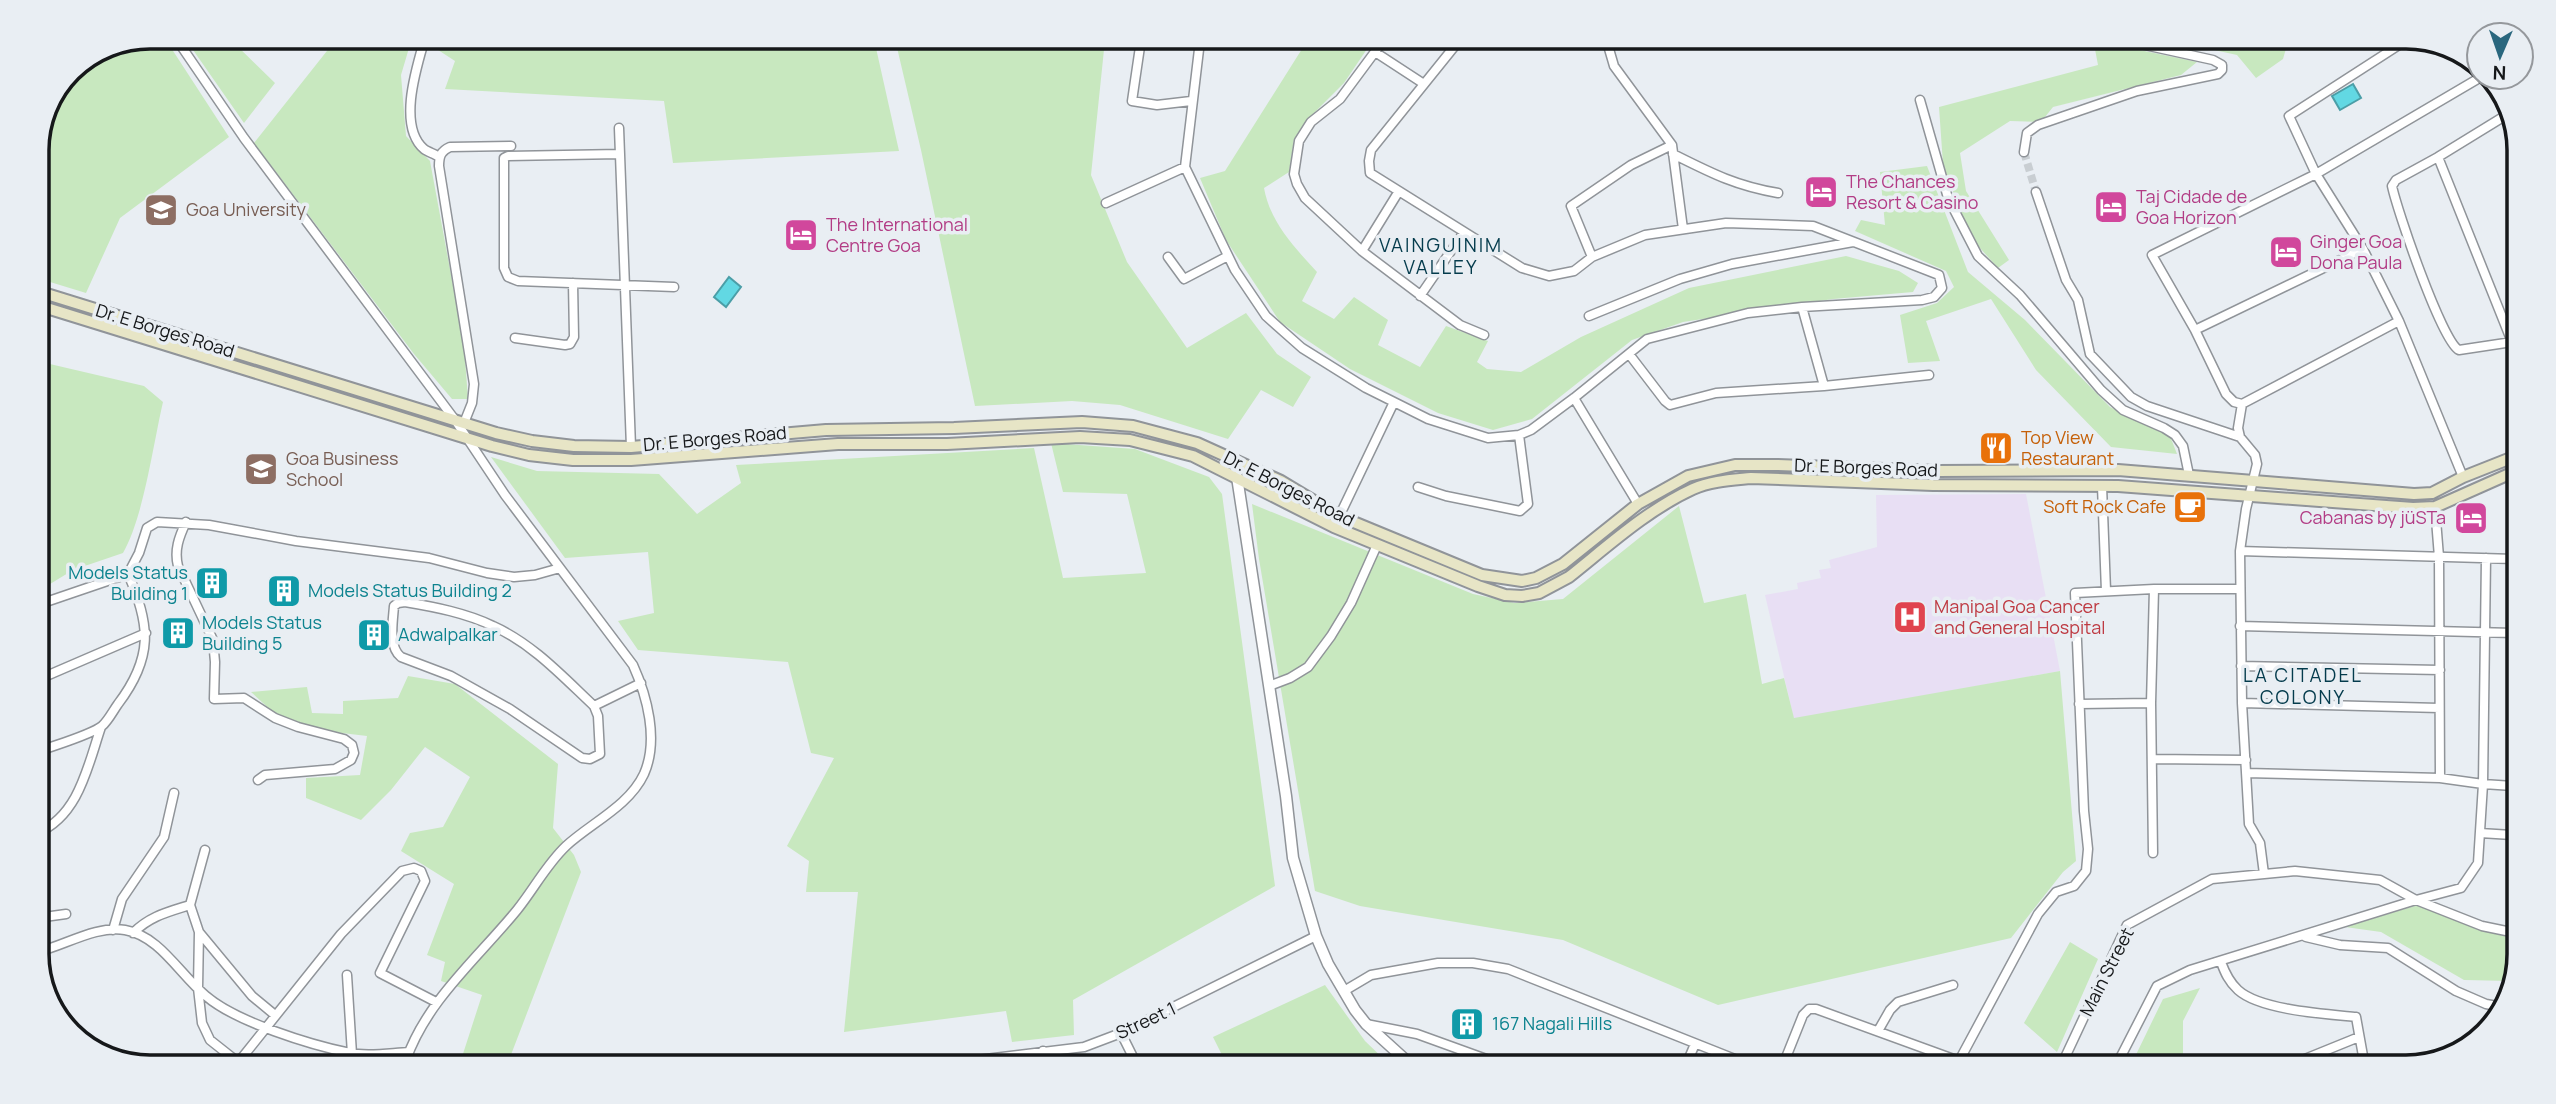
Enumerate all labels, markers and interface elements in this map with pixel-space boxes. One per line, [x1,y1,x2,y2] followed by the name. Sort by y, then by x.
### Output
[2465,21,2535,91] north arrow
[2492,60,2507,86] text: N
[1846,169,1978,214] place label: The Chances Resort & Casino
[1802,173,1840,211] hotel icon: The Chances Resort & Casino
[2136,184,2247,229] place label: Taj Cidade de Goa Horizon
[2092,188,2130,226] hotel icon: Taj Cidade de Goa Horizon
[142,191,180,229] school or university icon: Goa University
[186,197,306,221] place label: Goa University
[826,212,968,257] place label: The International Centre Goa
[782,216,820,254] hotel icon: The International Centre Goa
[2310,229,2402,274] place label: Ginger Goa Dona Paula
[1379,232,1503,280] district label: VAINGUINIM VALLEY
[2267,233,2305,271] hotel icon: Ginger Goa Dona Paula
[93,298,238,363] street label: Dr. E Borges Road
[642,420,788,456] street label: Dr. E Borges Road
[2021,425,2114,470] place label: Top View Restaurant
[1977,429,2015,467] restaurant icon: Top View Restaurant
[1220,445,1359,531] street label: Dr. E Borges Road
[286,446,398,491] place label: Goa Business School
[242,450,280,488] school or university icon: Goa Business School
[1794,452,1938,482] street label: Dr. E Borges Road
[2171,488,2209,526] cafe icon: Soft Rock Cafe
[2043,494,2166,518] place label: Soft Rock Cafe
[2452,499,2490,537] hotel icon: Cabanas by jüSTa
[2300,505,2446,529] place label: Cabanas by jüSTa
[68,560,188,605] place label: Models Status Building 1
[193,564,231,602] building icon: Models Status Building 1
[265,572,303,610] building icon: Models Status Building 2
[308,578,512,602] place label: Models Status Building 2
[1934,594,2106,639] place label: Manipal Goa Cancer and General Hospital
[1891,598,1929,636] hospital icon: Manipal Goa Cancer and General Hospital
[202,610,322,655] place label: Models Status Building 5
[159,614,197,652] building icon: Models Status Building 5
[355,616,393,654] building icon: Adwalpalkar
[398,622,498,646] place label: Adwalpalkar
[2243,662,2363,710] district label: LA CITADEL COLONY
[2074,923,2139,1020] street label: Main Street
[1112,996,1179,1044] street label: Street 1
[1448,1005,1486,1043] building icon: 167 Nagali Hills
[1492,1011,1612,1035] place label: 167 Nagali Hills

